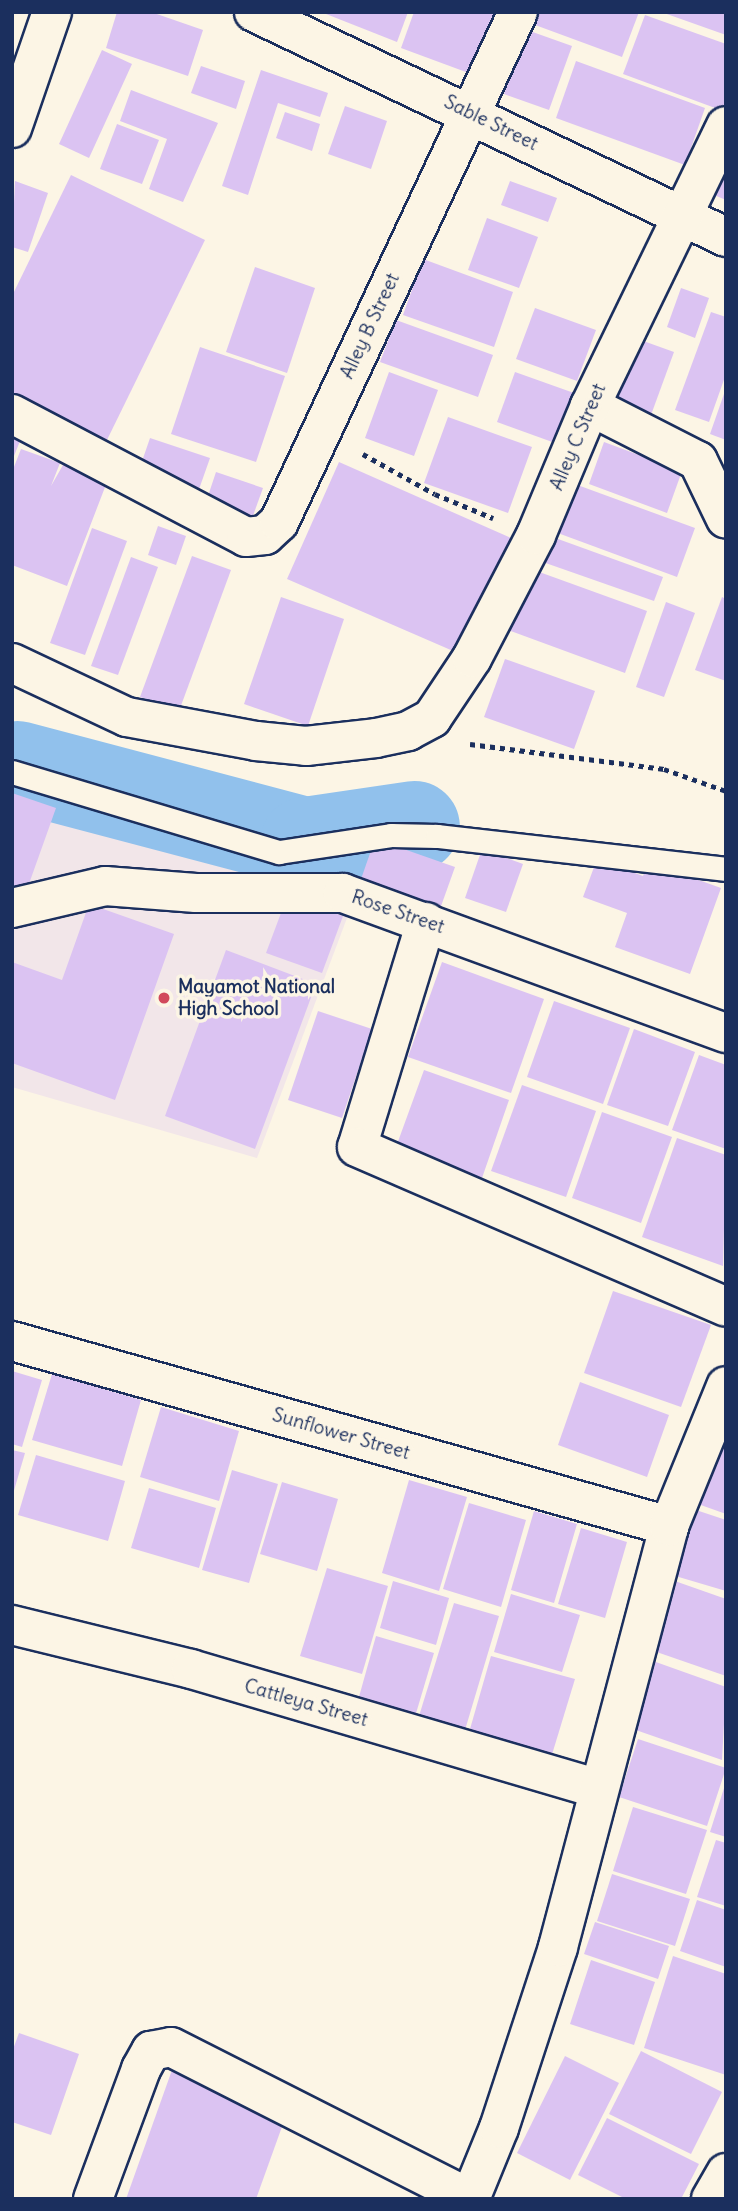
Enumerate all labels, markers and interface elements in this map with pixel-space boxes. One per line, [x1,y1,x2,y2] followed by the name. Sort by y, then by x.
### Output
[440,90,542,156] street label: Sable Street
[336,270,404,382] street label: Alley B Street
[545,380,611,494] street label: Alley C Street
[349,885,447,939] street label: Rose Street
[178,976,335,1020] place label: Mayamot National High School
[156,990,172,1006] marker: Mayamot National High School
[270,1403,412,1465] street label: Sunflower Street
[242,1674,370,1732] street label: Cattleya Street

